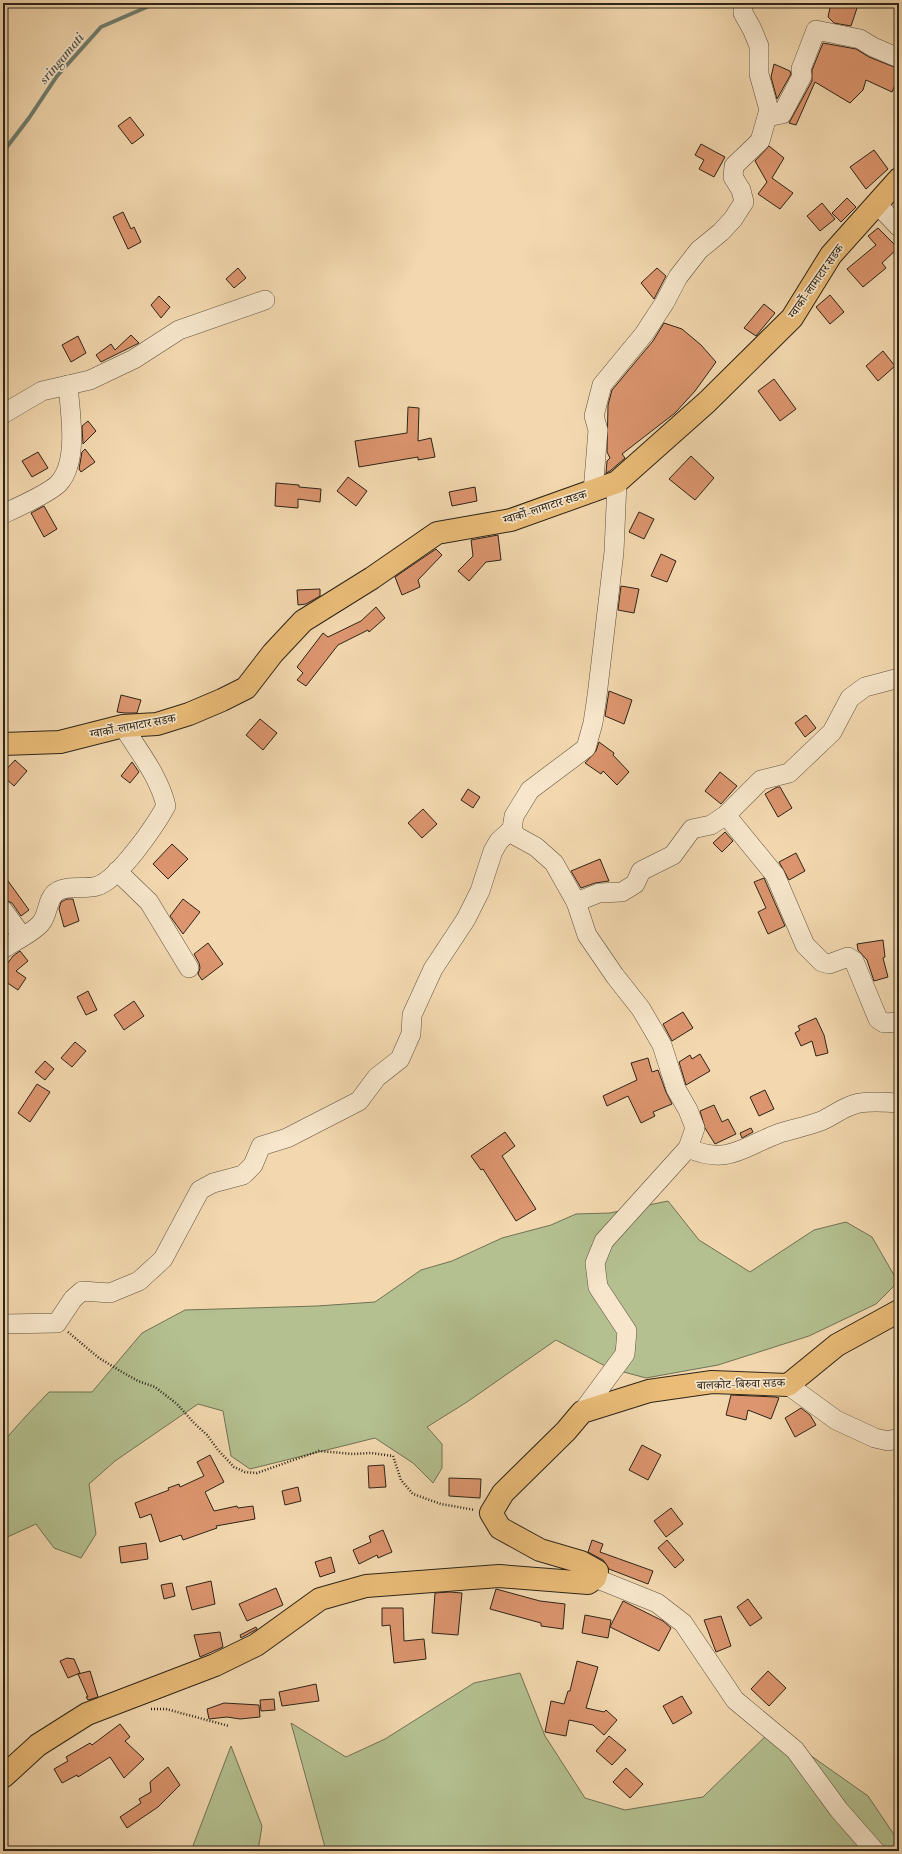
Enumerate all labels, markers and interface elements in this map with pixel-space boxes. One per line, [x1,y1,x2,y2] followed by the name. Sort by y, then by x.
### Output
[35,29,88,88] water label: sringamati
[785,240,848,322] street label: ग्वार्को-लामाटार सडक
[501,486,590,528] street label: ग्वार्को-लामाटार सडक
[88,711,179,742] street label: ग्वार्को-लामाटार सडक
[696,1374,787,1394] street label: बालकोट-बिरुवा सडक

